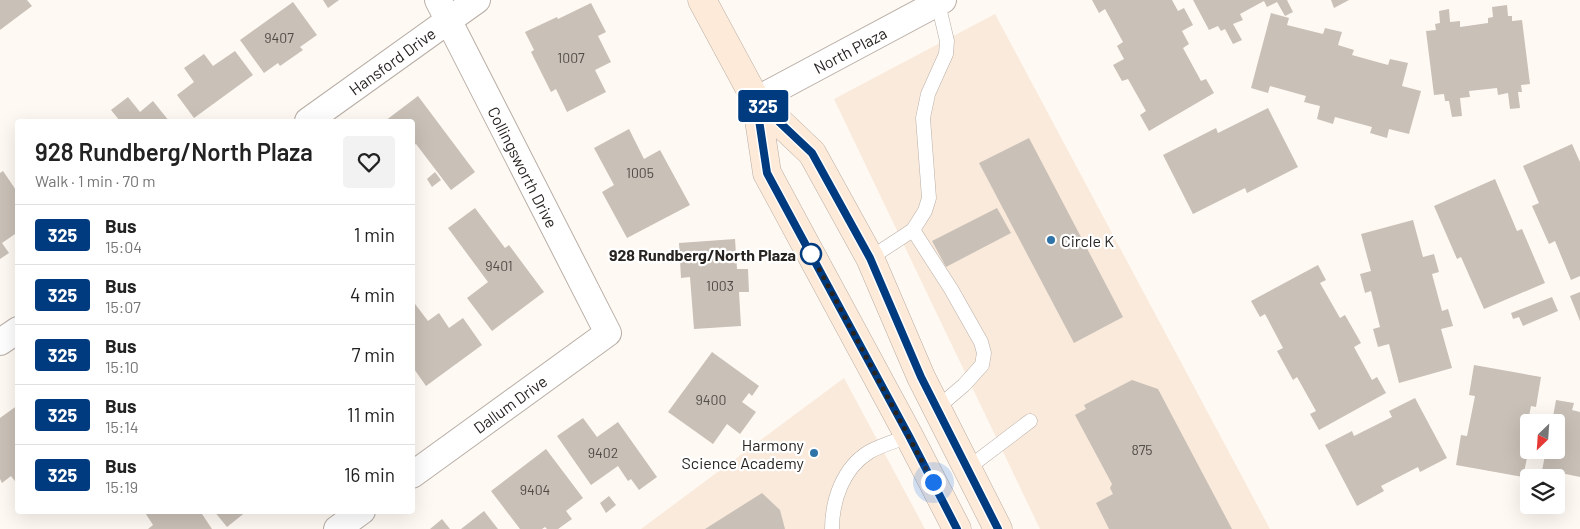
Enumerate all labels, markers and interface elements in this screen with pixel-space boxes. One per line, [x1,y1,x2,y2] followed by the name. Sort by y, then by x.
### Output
[345,23,439,99] street label: Hansford Drive
[810,23,890,77] street label: North Plaza
[264,29,294,46] house number: 9407
[557,49,585,66] house number: 1007
[734,90,792,122] line badge: 325
[748,95,778,117] text: 325
[484,103,562,231] street label: Collingsworth Drive
[343,136,395,188] button: heart
[35,137,313,166] text: 928 Rundberg/North Plaza
[626,164,654,181] house number: 1005
[35,171,155,190] text: Walk · 1 min · 70 m
[105,214,137,237] text: Bus
[354,223,395,246] text: 1 min
[48,224,77,246] text: 325
[1061,231,1114,250] place label: Circle K
[1045,234,1057,246] marker: Circle K
[105,237,142,256] text: 15:04
[800,243,822,265] marker: 928 Rundberg/North Plaza
[609,245,796,264] place label: 928 Rundberg/North Plaza
[485,257,513,274] house number: 9401
[105,274,137,297] text: Bus
[706,277,734,294] house number: 1003
[350,283,395,306] text: 4 min
[48,284,77,306] text: 325
[105,297,141,316] text: 15:07
[105,334,137,357] text: Bus
[351,343,395,366] text: 7 min
[48,344,77,366] text: 325
[105,357,139,376] text: 15:10
[470,371,550,437] street label: Dallum Drive
[696,391,726,408] house number: 9400
[105,394,137,417] text: Bus
[347,403,395,426] text: 11 min
[48,404,77,426] text: 325
[1520,414,1565,459] north arrow
[1520,414,1565,514] map controls
[105,417,139,436] text: 15:14
[681,435,805,472] place label: Harmony Science Academy
[1131,441,1153,458] house number: 875
[588,444,618,461] house number: 9402
[808,447,820,459] marker: Harmony Science Academy
[105,454,137,477] text: Bus
[344,463,395,486] text: 16 min
[48,464,77,486] text: 325
[1520,469,1565,514] button: layers
[921,470,946,495] your location
[105,477,138,496] text: 15:19
[520,481,550,498] house number: 9404

